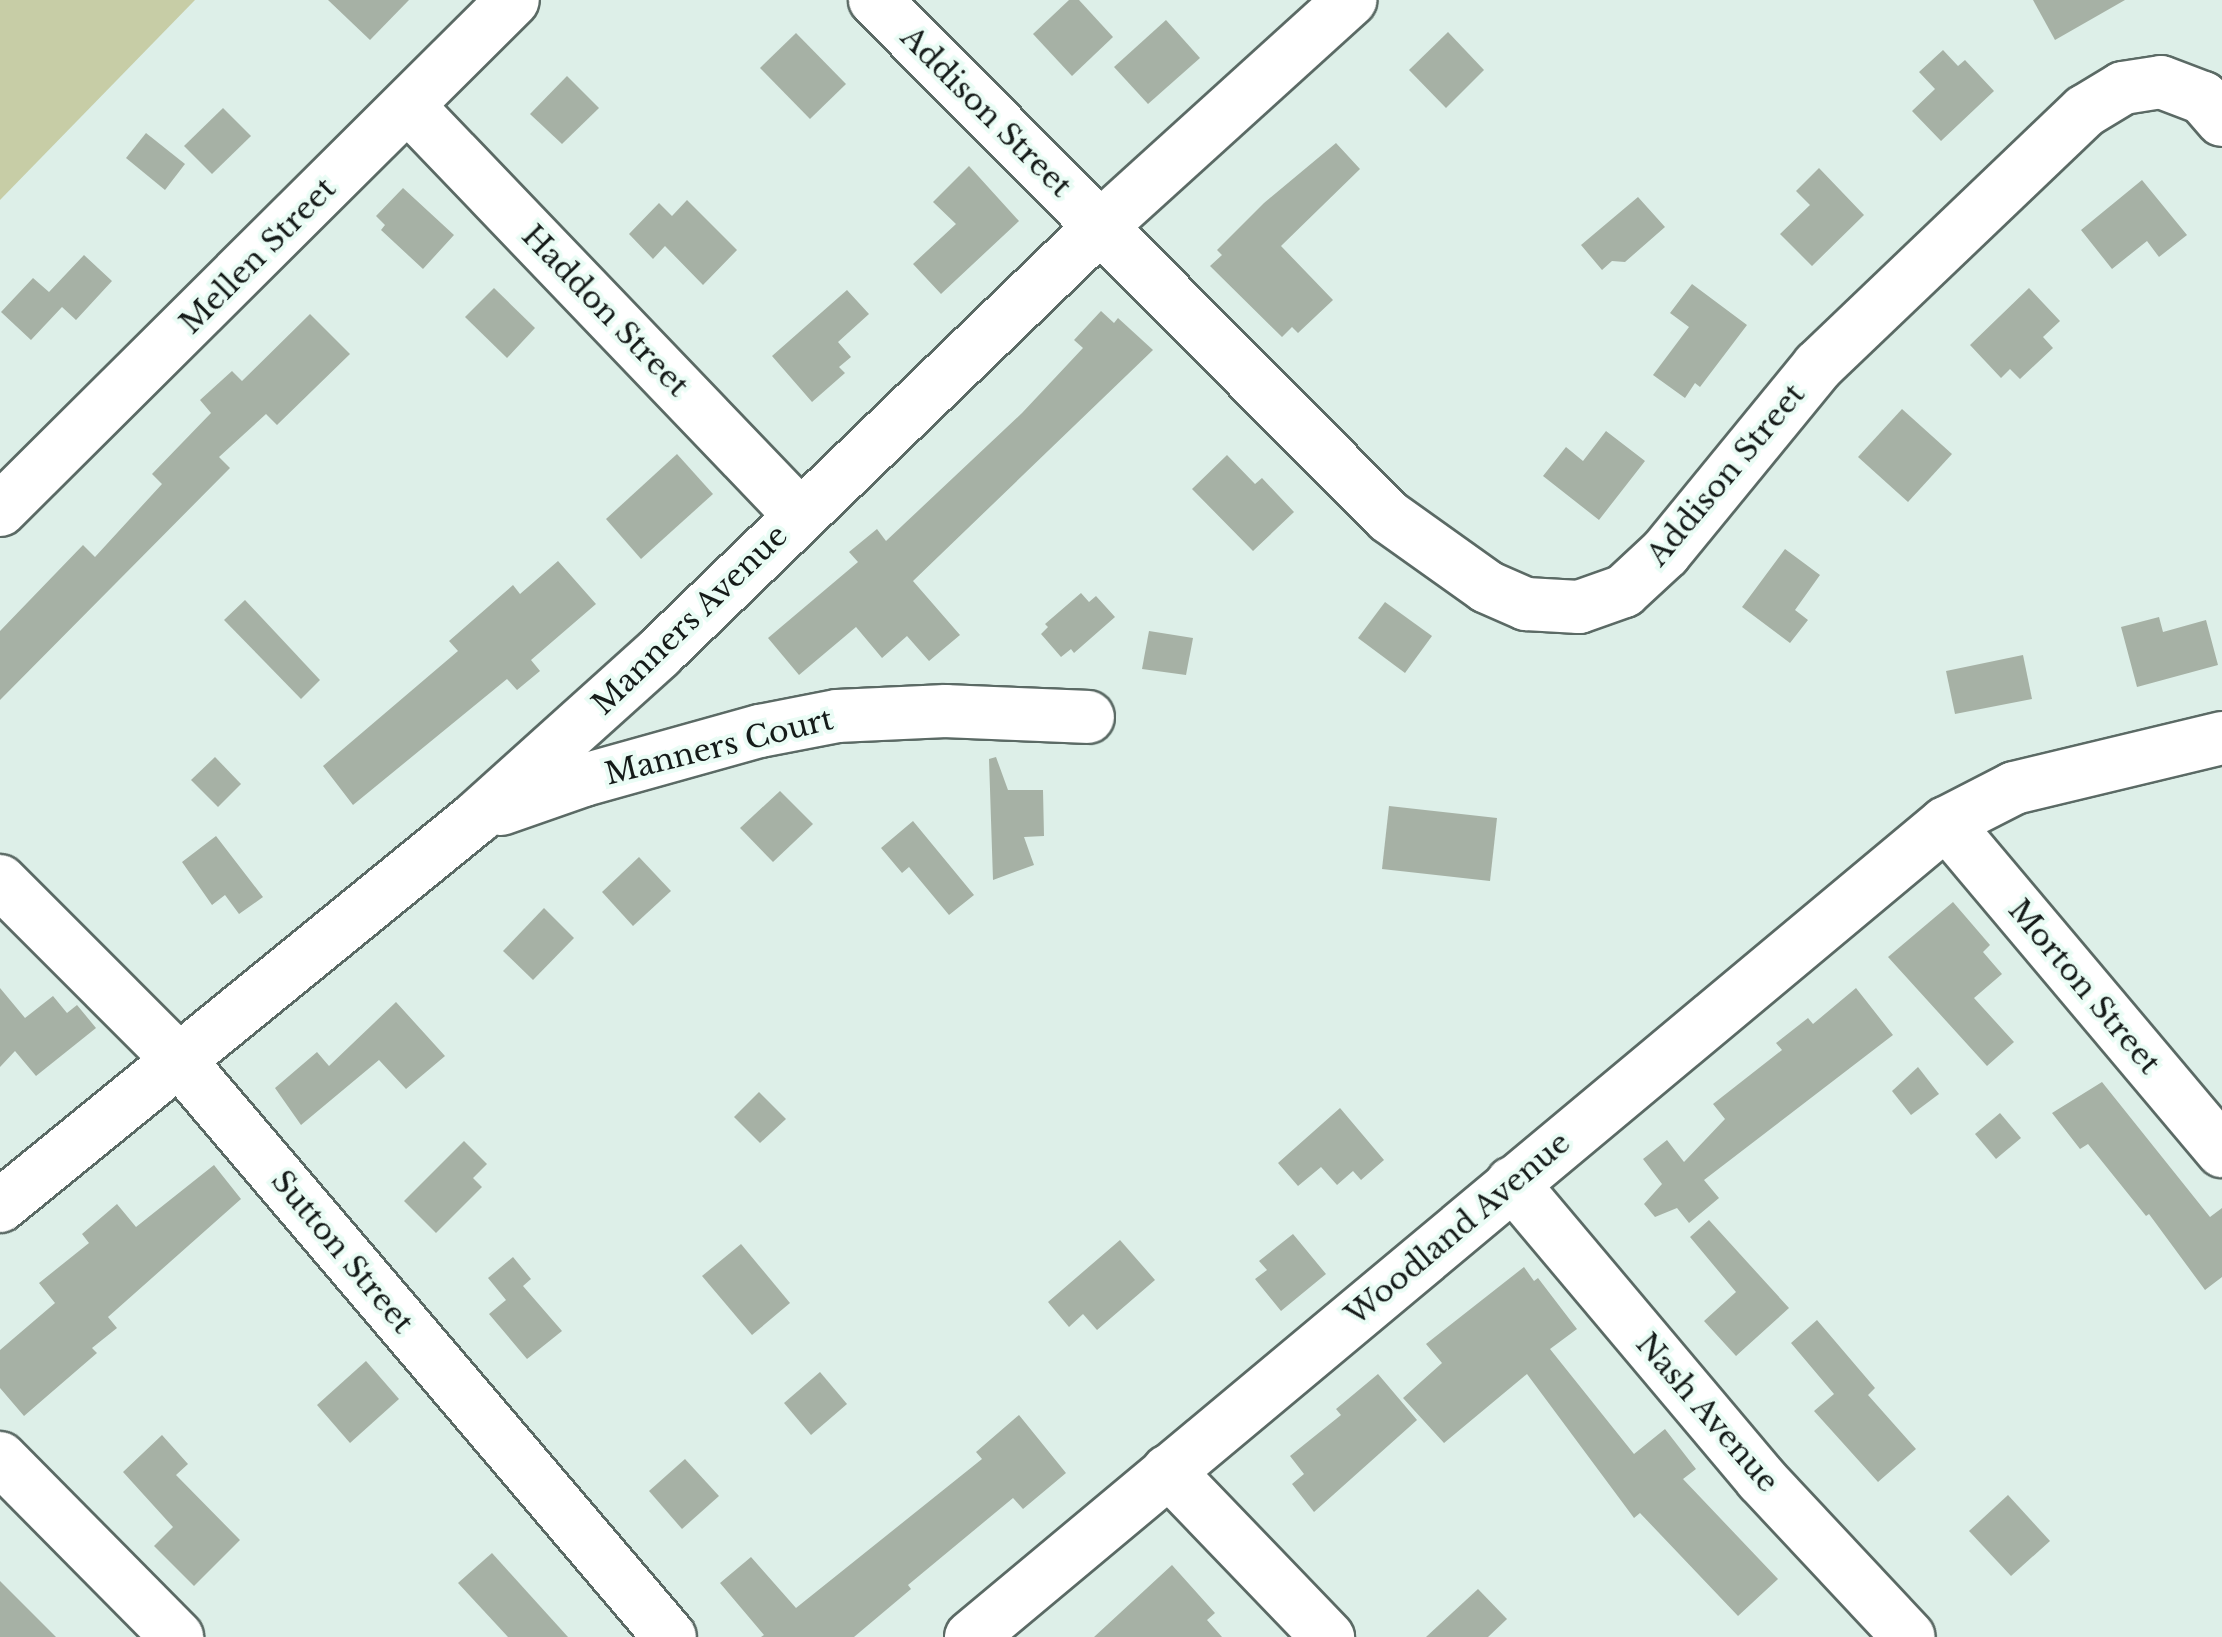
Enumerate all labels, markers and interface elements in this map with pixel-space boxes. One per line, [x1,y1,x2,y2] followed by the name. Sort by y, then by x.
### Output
[893,19,1079,205] street label: Addison Street
[173,171,343,341] street label: Mellen Street
[514,218,696,404] street label: Haddon Street
[1640,377,1812,573] street label: Addison Street
[584,517,796,723] street label: Manners Avenue
[601,701,837,793] street label: Manners Court
[2001,893,2167,1081] street label: Morton Street
[1338,1124,1578,1334] street label: Woodland Avenue
[264,1163,420,1341] street label: Sutton Street
[1628,1326,1786,1500] street label: Nash Avenue

